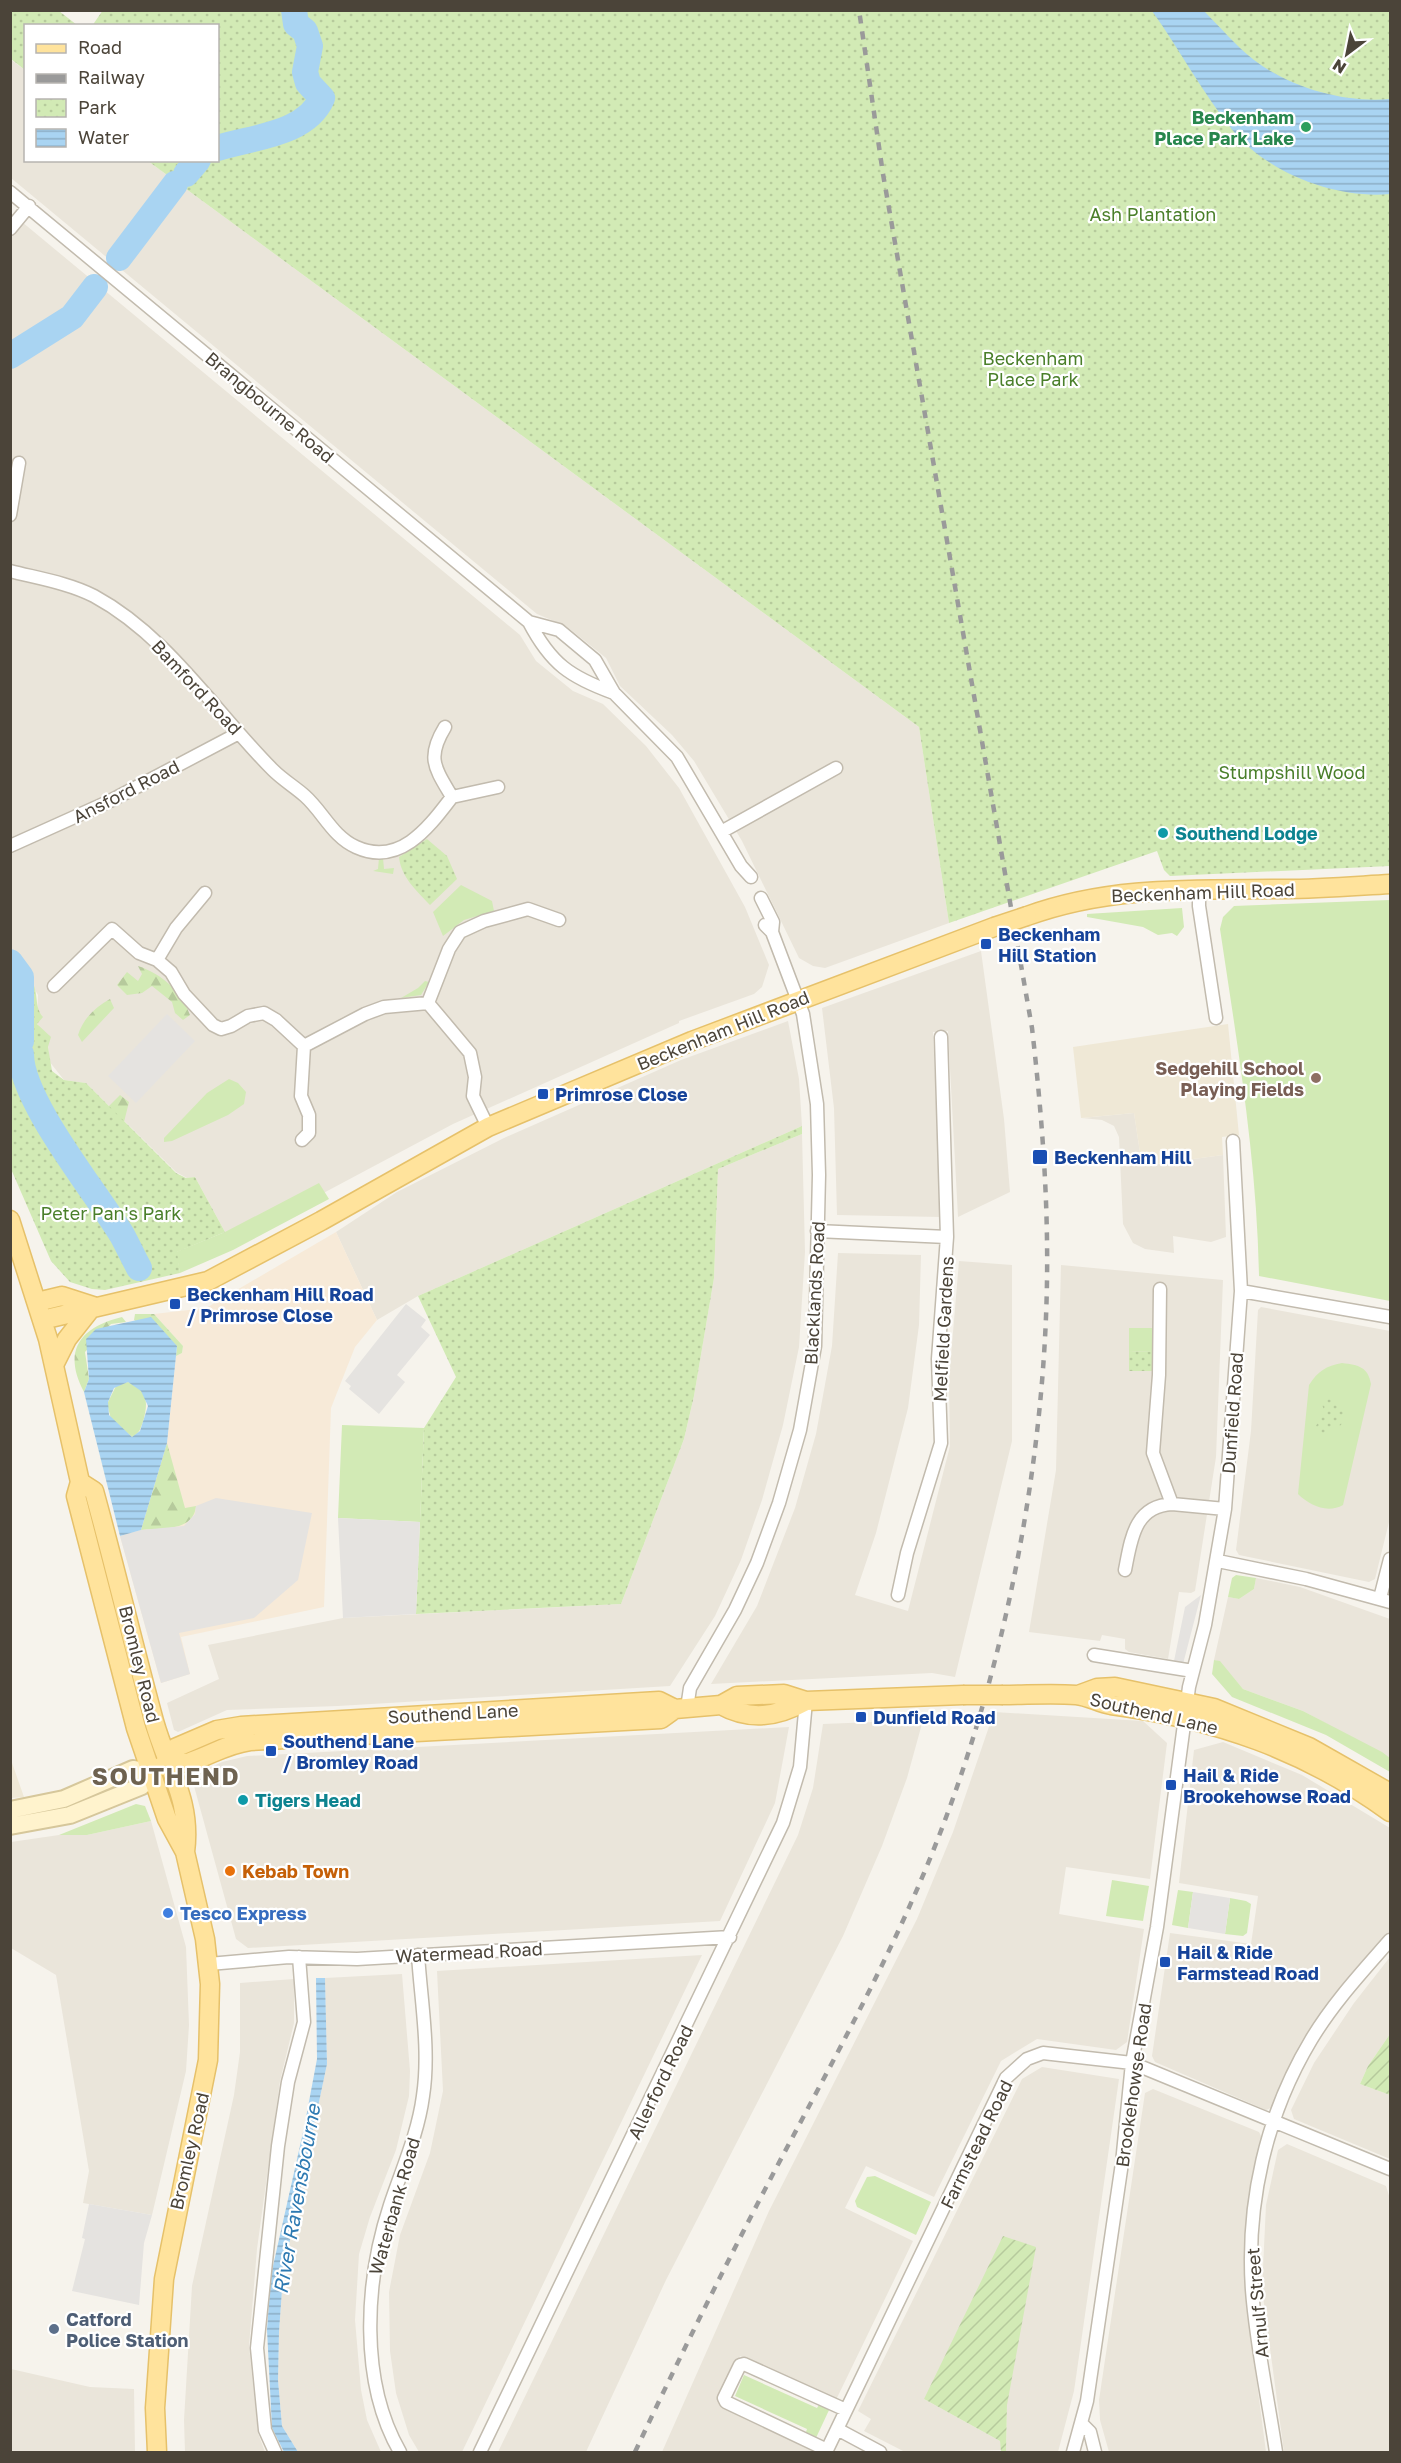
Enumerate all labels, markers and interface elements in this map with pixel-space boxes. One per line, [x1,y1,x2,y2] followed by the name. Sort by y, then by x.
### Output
[24,24,219,162] legend
[1317,24,1377,84] north arrow
[78,36,122,58] text: Road
[1329,55,1350,78] text: N
[78,66,145,88] text: Railway
[78,96,117,118] text: Park
[1154,106,1294,149] place label: Beckenham Place Park Lake
[1299,120,1313,134] marker: Beckenham Place Park Lake
[78,126,129,148] text: Water
[1090,203,1216,225] park label: Ash Plantation
[201,347,339,467] street label: Brangbourne Road
[983,347,1083,390] park label: Beckenham Place Park
[147,635,247,739] street label: Bamford Road
[69,755,183,827] street label: Ansford Road
[1219,761,1365,783] park label: Stumpshill Wood
[1175,822,1318,844] place label: Southend Lodge
[1156,826,1170,840] marker: Southend Lodge
[1111,878,1295,906] street label: Beckenham Hill Road
[998,923,1100,966] place label: Beckenham Hill Station
[979,937,993,951] marker: Beckenham Hill Station
[634,985,812,1075] street label: Beckenham Hill Road
[1155,1057,1304,1100] place label: Sedgehill School Playing Fields
[1309,1071,1323,1085] marker: Sedgehill School Playing Fields
[555,1083,688,1105] place label: Primrose Close
[536,1087,550,1101] marker: Primrose Close
[1054,1146,1192,1168] place label: Beckenham Hill
[1031,1148,1049,1166] marker: Beckenham Hill
[41,1202,181,1224] park label: Peter Pan's Park
[799,1220,829,1366] street label: Blacklands Road
[928,1255,958,1403] street label: Melfield Gardens
[187,1283,374,1326] place label: Beckenham Hill Road / Primrose Close
[168,1297,182,1311] marker: Beckenham Hill Road / Primrose Close
[1217,1352,1247,1474] street label: Dunfield Road
[115,1603,165,1725] street label: Bromley Road
[1088,1688,1220,1738] street label: Southend Lane
[387,1699,519,1727] street label: Southend Lane
[873,1706,996,1728] place label: Dunfield Road
[854,1710,868,1724] marker: Dunfield Road
[283,1730,418,1773] place label: Southend Lane / Bromley Road
[264,1744,278,1758] marker: Southend Lane / Bromley Road
[92,1761,240,1790] district label: SOUTHEND
[1183,1764,1351,1807] place label: Hail & Ride Brookehowse Road
[1164,1778,1178,1792] marker: Hail & Ride Brookehowse Road
[255,1789,361,1811] place label: Tigers Head
[236,1793,250,1807] marker: Tigers Head
[242,1860,349,1882] place label: Kebab Town
[223,1864,237,1878] marker: Kebab Town
[180,1902,307,1924] place label: Tesco Express
[161,1906,175,1920] marker: Tesco Express
[395,1937,543,1967] street label: Watermead Road
[1177,1941,1319,1984] place label: Hail & Ride Farmstead Road
[1158,1955,1172,1969] marker: Hail & Ride Farmstead Road
[1111,2001,1155,2169] street label: Brookehowse Road
[623,2021,697,2143] street label: Allerford Road
[935,2076,1017,2212] street label: Farmstead Road
[165,2090,213,2212] street label: Bromley Road
[268,2101,325,2296] water label: River Ravensbourne
[364,2135,424,2277] street label: Waterbank Road
[1241,2247,1273,2359] street label: Arnulf Street
[66,2308,189,2351] place label: Catford Police Station
[47,2322,61,2336] marker: Catford Police Station

